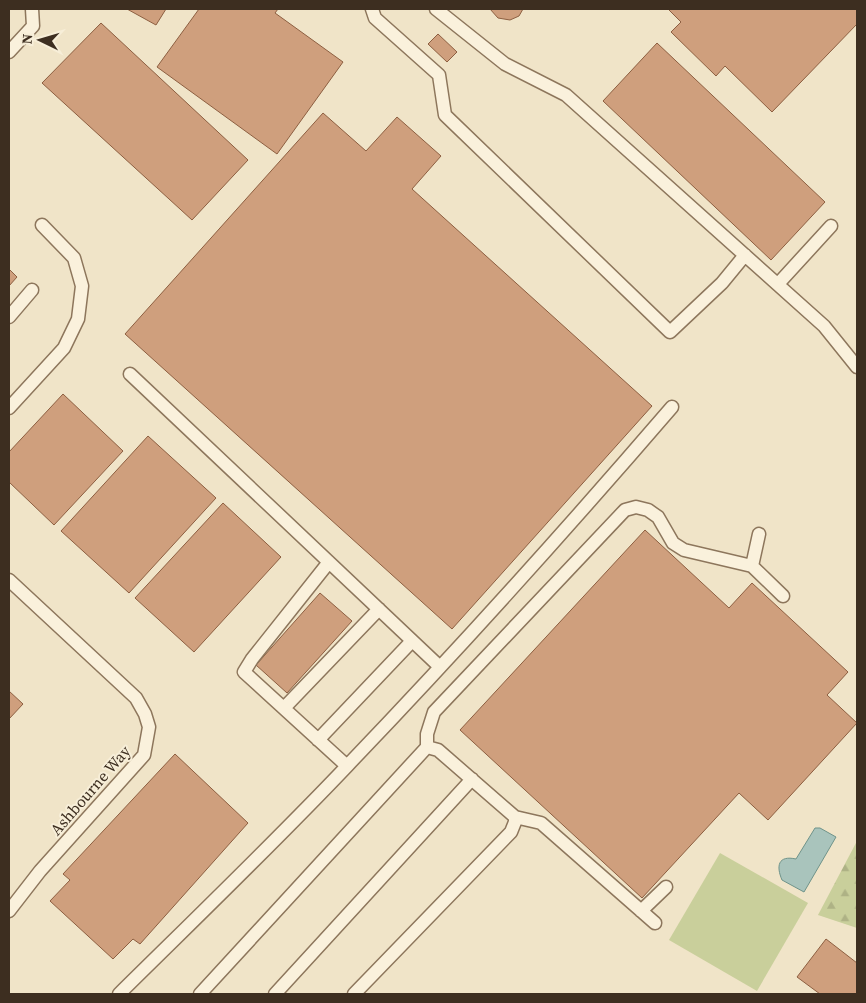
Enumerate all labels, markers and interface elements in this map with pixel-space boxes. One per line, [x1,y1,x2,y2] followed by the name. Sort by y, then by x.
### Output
[15,15,65,65] north arrow
[17,33,37,45] text: N
[45,740,136,840] street label: Ashbourne Way

